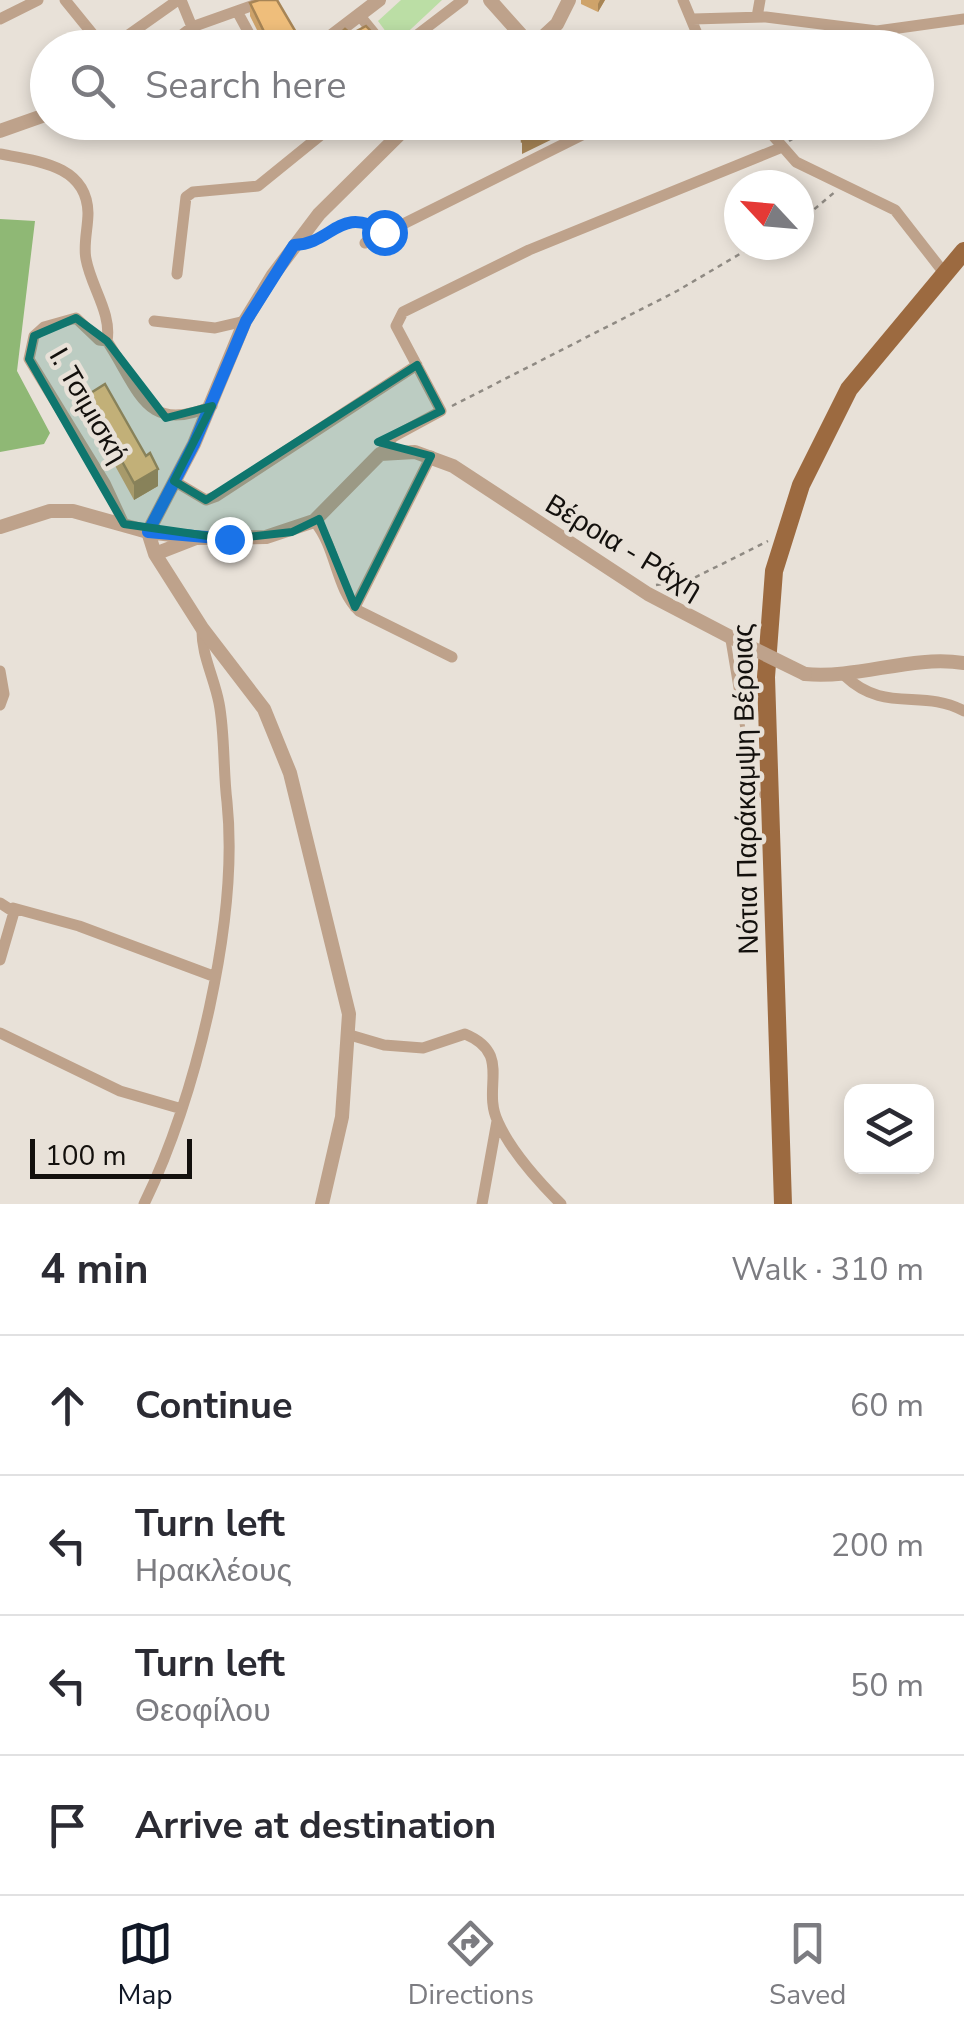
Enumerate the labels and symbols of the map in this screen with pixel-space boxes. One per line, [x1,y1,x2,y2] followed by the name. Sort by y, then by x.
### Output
[724,170,814,260] north arrow
[362,210,408,256] route start
[40,341,137,470] street label: Ι. Τσιμισκή
[538,485,709,609] street label: Βέροια - Ράχη
[207,517,253,563] route end
[724,623,768,955] street label: Νότια Παράκαμψη Βέροιας
[30,1134,192,1178] scale bar

